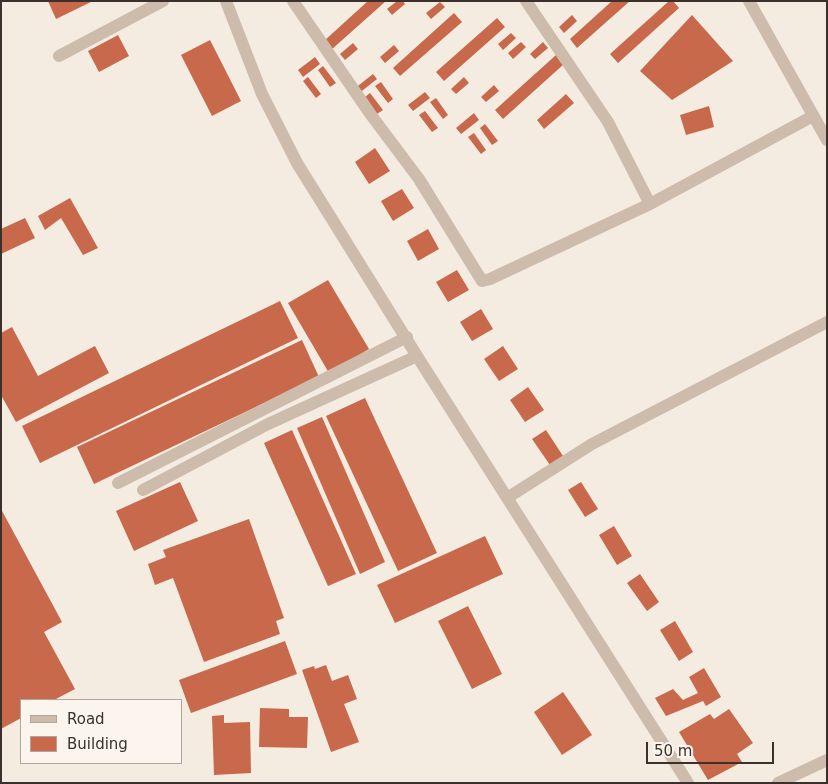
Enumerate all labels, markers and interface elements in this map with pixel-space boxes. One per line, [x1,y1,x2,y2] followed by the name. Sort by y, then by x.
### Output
[20,699,182,764] legend
[67,710,105,728] text: Road
[648,732,776,764] scale bar
[67,735,128,753] text: Building
[654,742,692,760] text: 50 m

